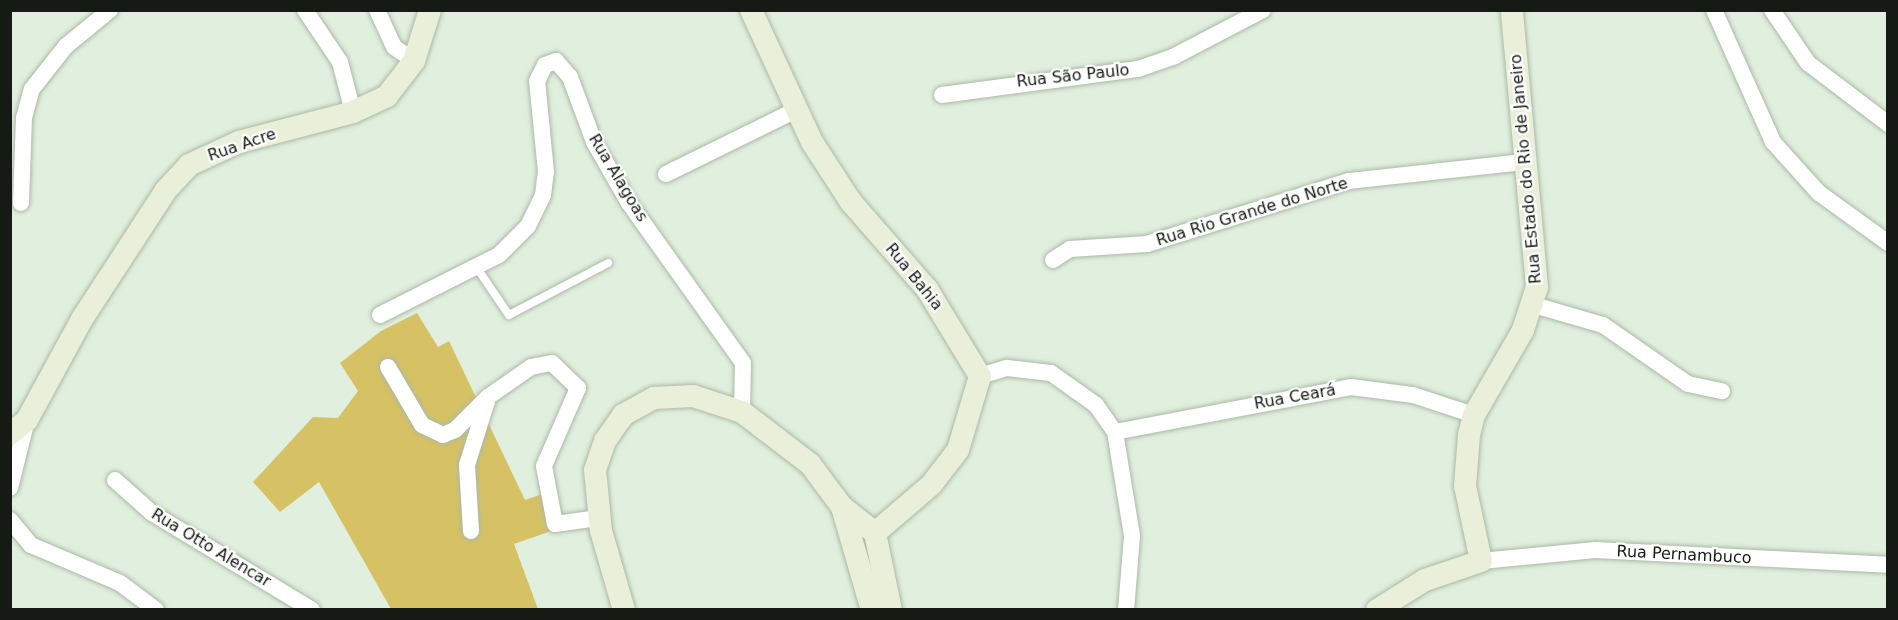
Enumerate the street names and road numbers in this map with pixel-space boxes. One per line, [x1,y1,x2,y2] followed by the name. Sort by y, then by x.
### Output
[1506,53,1546,285] street label: Rua Estado do Rio de Janeiro
[1016,61,1130,91] street label: Rua São Paulo
[205,124,279,166] street label: Rua Acre
[584,131,652,225] street label: Rua Alagoas
[1154,174,1350,250] street label: Rua Rio Grande do Norte
[881,240,947,314] street label: Rua Bahia
[1253,380,1337,414] street label: Rua Ceará
[148,505,274,591] street label: Rua Otto Alencar
[1616,542,1752,568] street label: Rua Pernambuco

